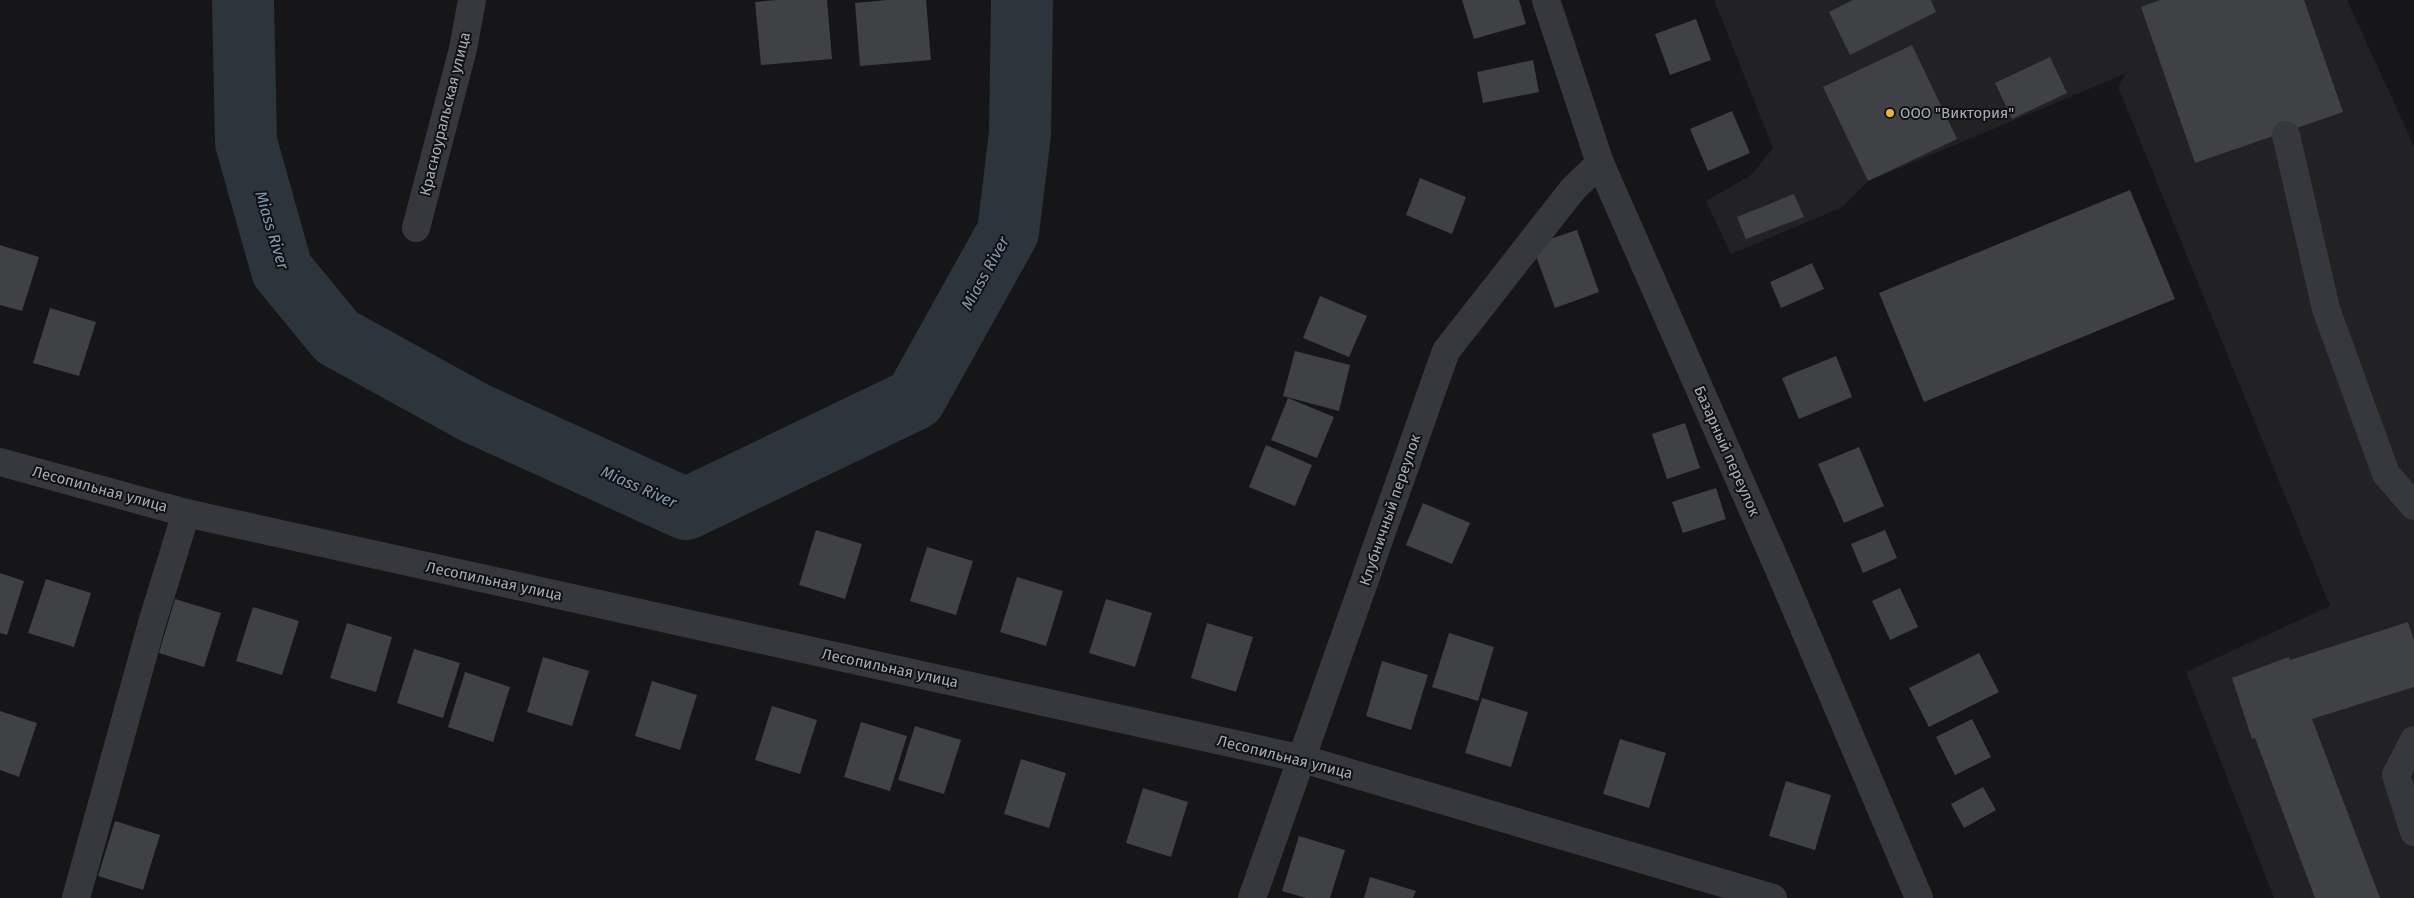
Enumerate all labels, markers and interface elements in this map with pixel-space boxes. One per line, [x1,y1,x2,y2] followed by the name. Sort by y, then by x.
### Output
[416,30,474,198] street label: Красноуральская улица
[1900,104,2014,122] place label: ООО "Виктория"
[1884,107,1896,119] marker: ООО "Виктория"
[251,189,293,272] water label: Miass River
[957,232,1013,313] water label: Miass River
[1690,383,1764,519] street label: Базарный переулок
[1356,432,1424,588] street label: Клубничный переулок
[31,462,169,516] street label: Лесопильная улица
[598,462,681,512] water label: Miass River
[424,558,564,604] street label: Лесопильная улица
[820,645,960,691] street label: Лесопильная улица
[1215,731,1355,783] street label: Лесопильная улица

